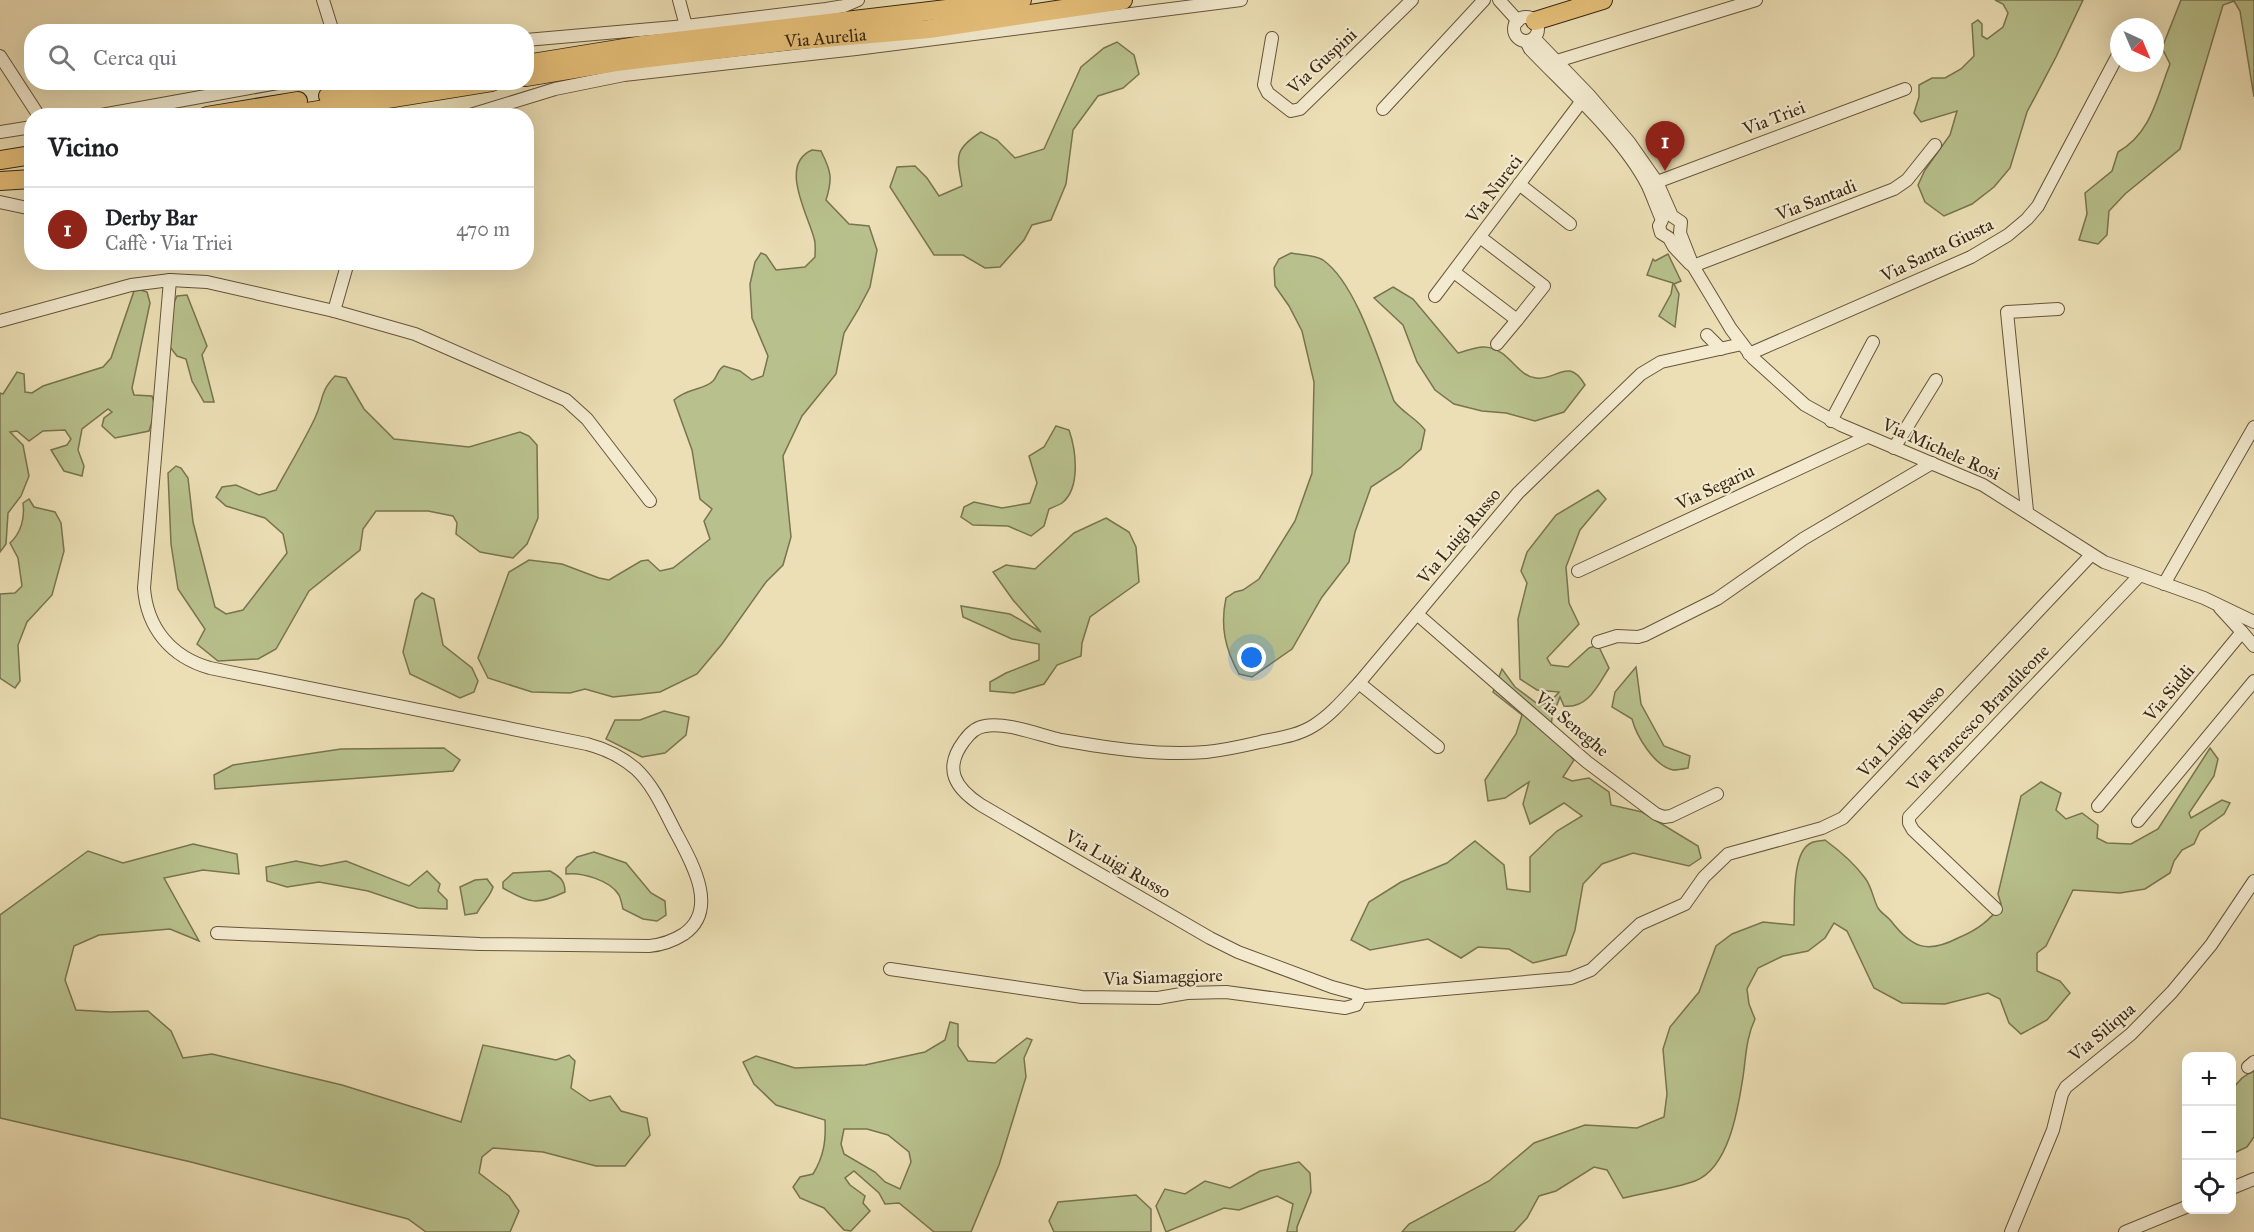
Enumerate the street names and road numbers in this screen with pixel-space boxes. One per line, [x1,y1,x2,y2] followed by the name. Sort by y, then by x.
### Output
[783,23,868,53] street label: Via Aurelia
[1282,23,1361,99] street label: Via Guspini
[1739,96,1808,140] street label: Via Triei
[1460,150,1527,228] street label: Via Nureci
[1772,175,1859,226] street label: Via Santadi
[1876,213,1997,287] street label: Via Santa Giusta
[1878,413,2003,485] street label: Via Michele Rosi
[1671,459,1758,516] street label: Via Segariu
[1412,484,1506,590] street label: Via Luigi Russo
[1902,640,2054,797] street label: Via Francesco Brandileone
[2138,660,2199,727] street label: Via Siddi
[1852,680,1950,783] street label: Via Luigi Russo
[1529,686,1613,762] street label: Via Seneghe
[1060,824,1175,904] street label: Via Luigi Russo
[1102,964,1223,991] street label: Via Siamaggiore
[2064,998,2141,1067] street label: Via Siliqua

